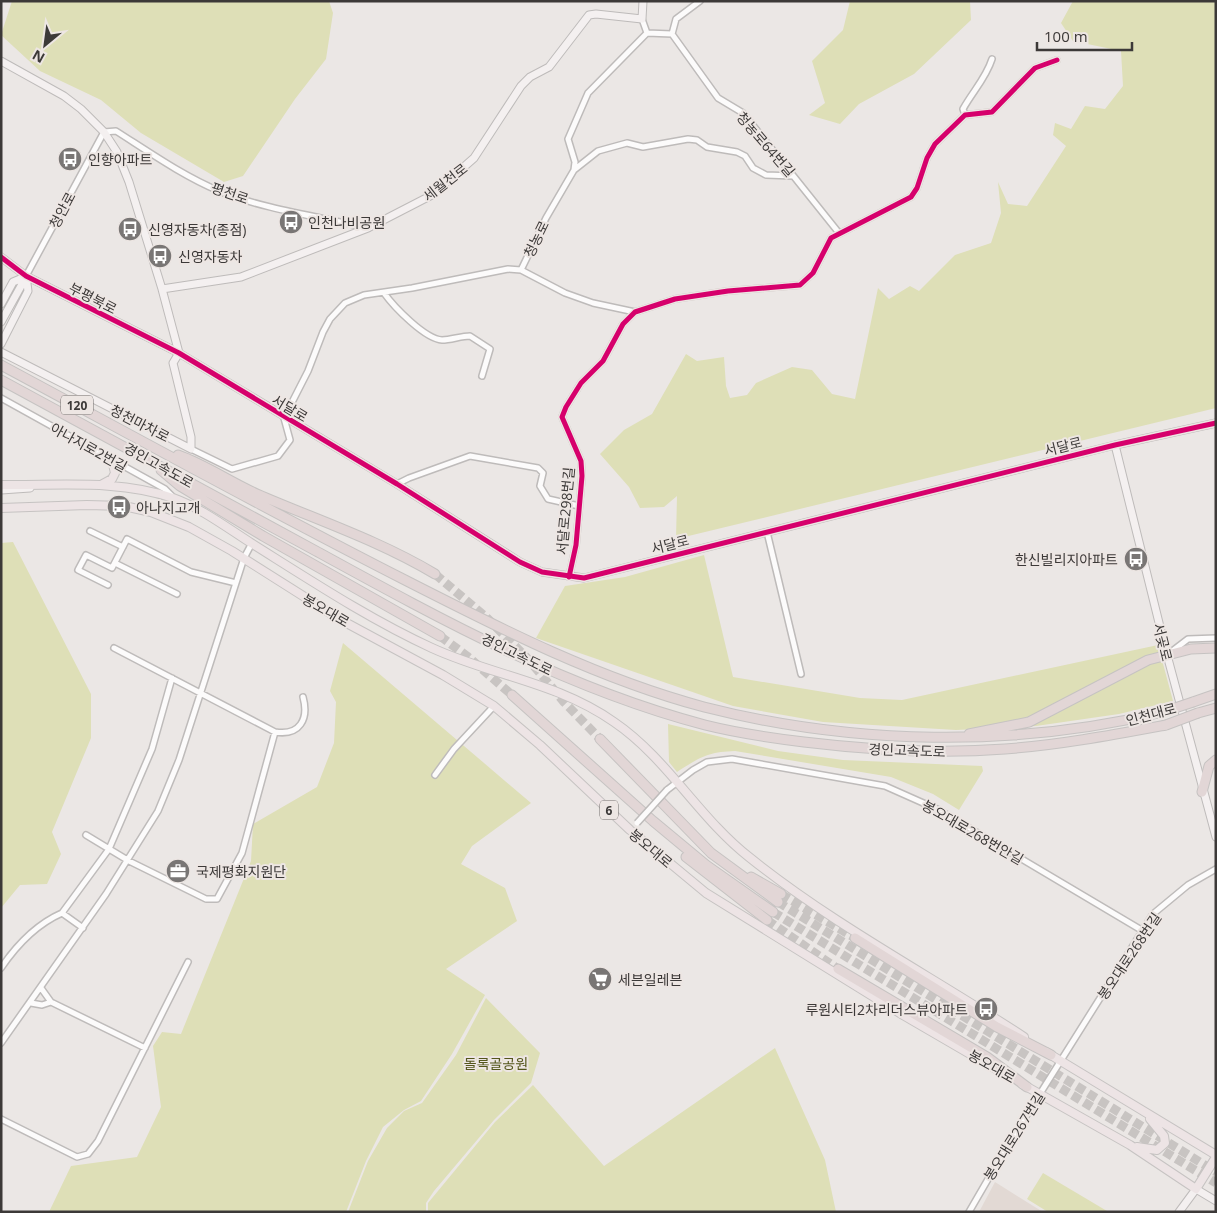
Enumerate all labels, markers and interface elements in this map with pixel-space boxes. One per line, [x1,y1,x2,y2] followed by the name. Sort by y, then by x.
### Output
[20,20,70,70] north arrow
[1037,20,1132,52] scale bar
[1044,26,1088,46] text: 100 m
[29,46,48,68] text: N
[732,107,800,181] street label: 청농로64번길
[57,146,83,172] bus stop icon: 인향아파트
[88,150,153,169] place label: 인향아파트
[419,159,471,205] street label: 세월천로
[209,178,251,208] street label: 평천로
[45,188,80,232] street label: 청안로
[278,209,304,235] bus stop icon: 인천나비공원
[308,213,385,232] place label: 인천나비공원
[117,216,143,242] bus stop icon: 신영자동차(종점)
[519,217,553,261] street label: 청농로
[148,220,246,239] place label: 신영자동차(종점)
[147,243,173,269] bus stop icon: 신영자동차
[178,247,243,266] place label: 신영자동차
[66,278,120,318] street label: 부평북로
[269,390,312,426] street label: 서달로
[61,396,93,414] road number: 120
[107,400,173,446] street label: 청천마차로
[47,418,131,476] street label: 아나지로2번길
[1042,432,1084,460] street label: 서달로
[121,438,198,492] street label: 경인고속도로
[552,466,578,556] street label: 서달로298번길
[106,494,132,520] bus stop icon: 아나지고개
[136,498,200,517] place label: 아나지고개
[649,530,691,558] street label: 서달로
[1123,546,1149,572] bus stop icon: 한신빌리지아파트
[1015,550,1118,569] place label: 한신빌리지아파트
[299,589,353,631] street label: 봉오대로
[1149,621,1177,663] street label: 서곶로
[478,629,556,680] street label: 경인고속도로
[1124,698,1178,730] street label: 인천대로
[868,739,946,761] street label: 경인고속도로
[919,795,1027,869] street label: 봉오대로268번안길
[600,800,618,820] road number: 6
[625,824,677,872] street label: 봉오대로
[165,858,191,884] office icon: 국제평화지원단
[196,862,286,881] place label: 국제평화지원단
[1093,909,1165,1003] street label: 봉오대로268번길
[587,966,613,992] supermarket icon: 세븐일레븐
[618,970,683,989] place label: 세븐일레븐
[973,996,999,1022] bus stop icon: 루원시티2차리더스뷰아파트
[805,1000,968,1019] place label: 루원시티2차리더스뷰아파트
[965,1045,1019,1087] street label: 봉오대로
[464,1054,528,1073] park label: 돌록골공원
[979,1088,1049,1184] street label: 봉오대로267번길

